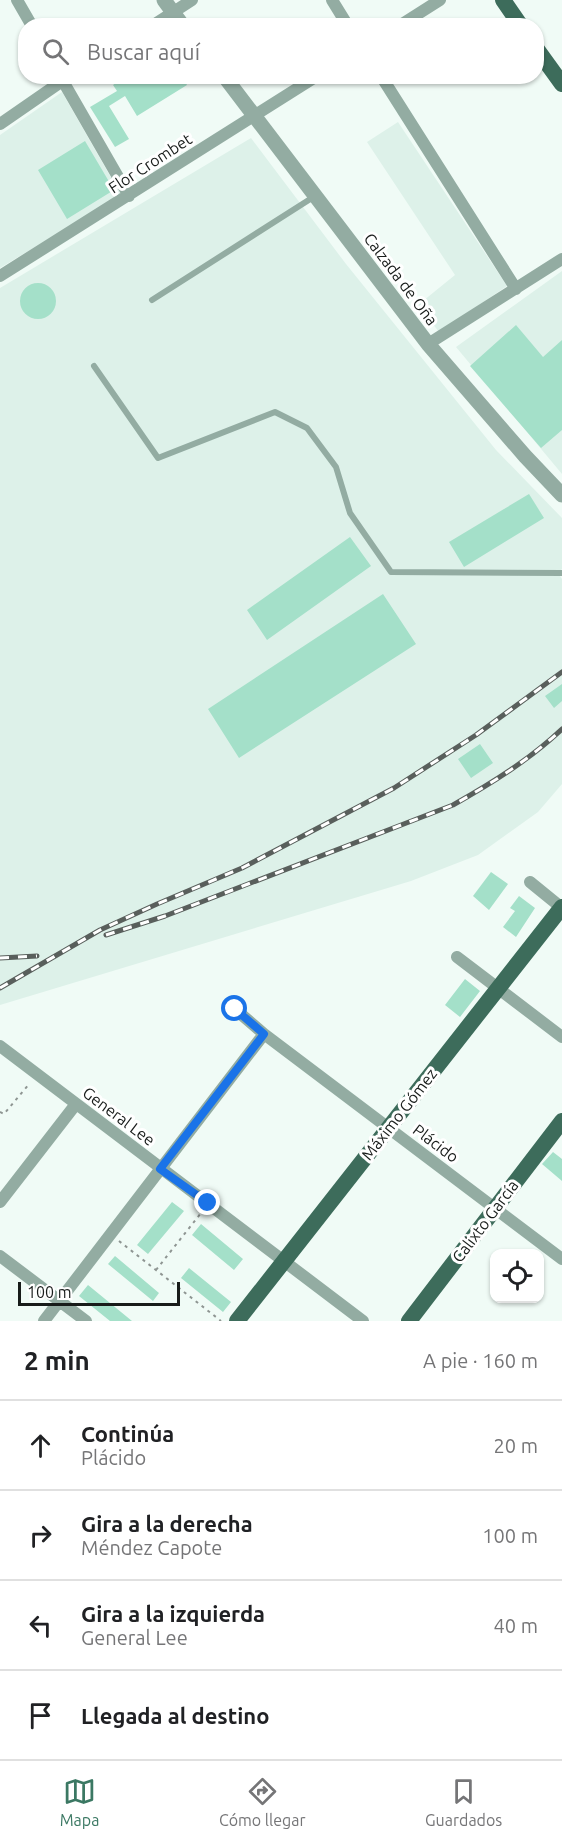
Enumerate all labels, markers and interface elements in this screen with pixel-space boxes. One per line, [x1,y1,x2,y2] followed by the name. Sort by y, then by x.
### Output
[18,18,544,84] search box
[39,35,72,68] icon: search
[87,39,200,64] text: Buscar aquí
[105,129,195,196] street label: Flor Crombet
[360,229,442,329] street label: Calzada de Oña
[221,995,247,1021] route start
[358,1065,440,1163] street label: Máximo Gómez
[79,1083,159,1149] street label: General Lee
[410,1120,462,1166] street label: Plácido
[448,1176,522,1266] street label: Calixto García
[194,1189,220,1215] route end
[490,1249,544,1303] map controls
[490,1249,544,1303] button: locate
[18,1279,180,1306] scale bar
[27,1283,72,1301] text: 100 m
[24,1346,90,1375] text: 2 min
[423,1349,538,1372] text: A pie · 160 m
[81,1421,174,1446] text: Continúa
[24,1429,57,1462] icon: ahead
[494,1434,538,1457] text: 20 m
[81,1446,146,1469] text: Plácido
[81,1511,253,1536] text: Gira a la derecha
[24,1519,57,1552] icon: right
[482,1524,538,1547] text: 100 m
[81,1536,222,1559] text: Méndez Capote
[81,1601,265,1626] text: Gira a la izquierda
[24,1609,57,1642] icon: left
[494,1614,538,1637] text: 40 m
[81,1626,188,1649] text: General Lee
[24,1699,57,1732] icon: arrive
[81,1703,269,1728] text: Llegada al destino
[60,1775,99,1829] tab: Mapa
[219,1775,306,1829] tab: Cómo llegar
[425,1775,502,1829] tab: Guardados

